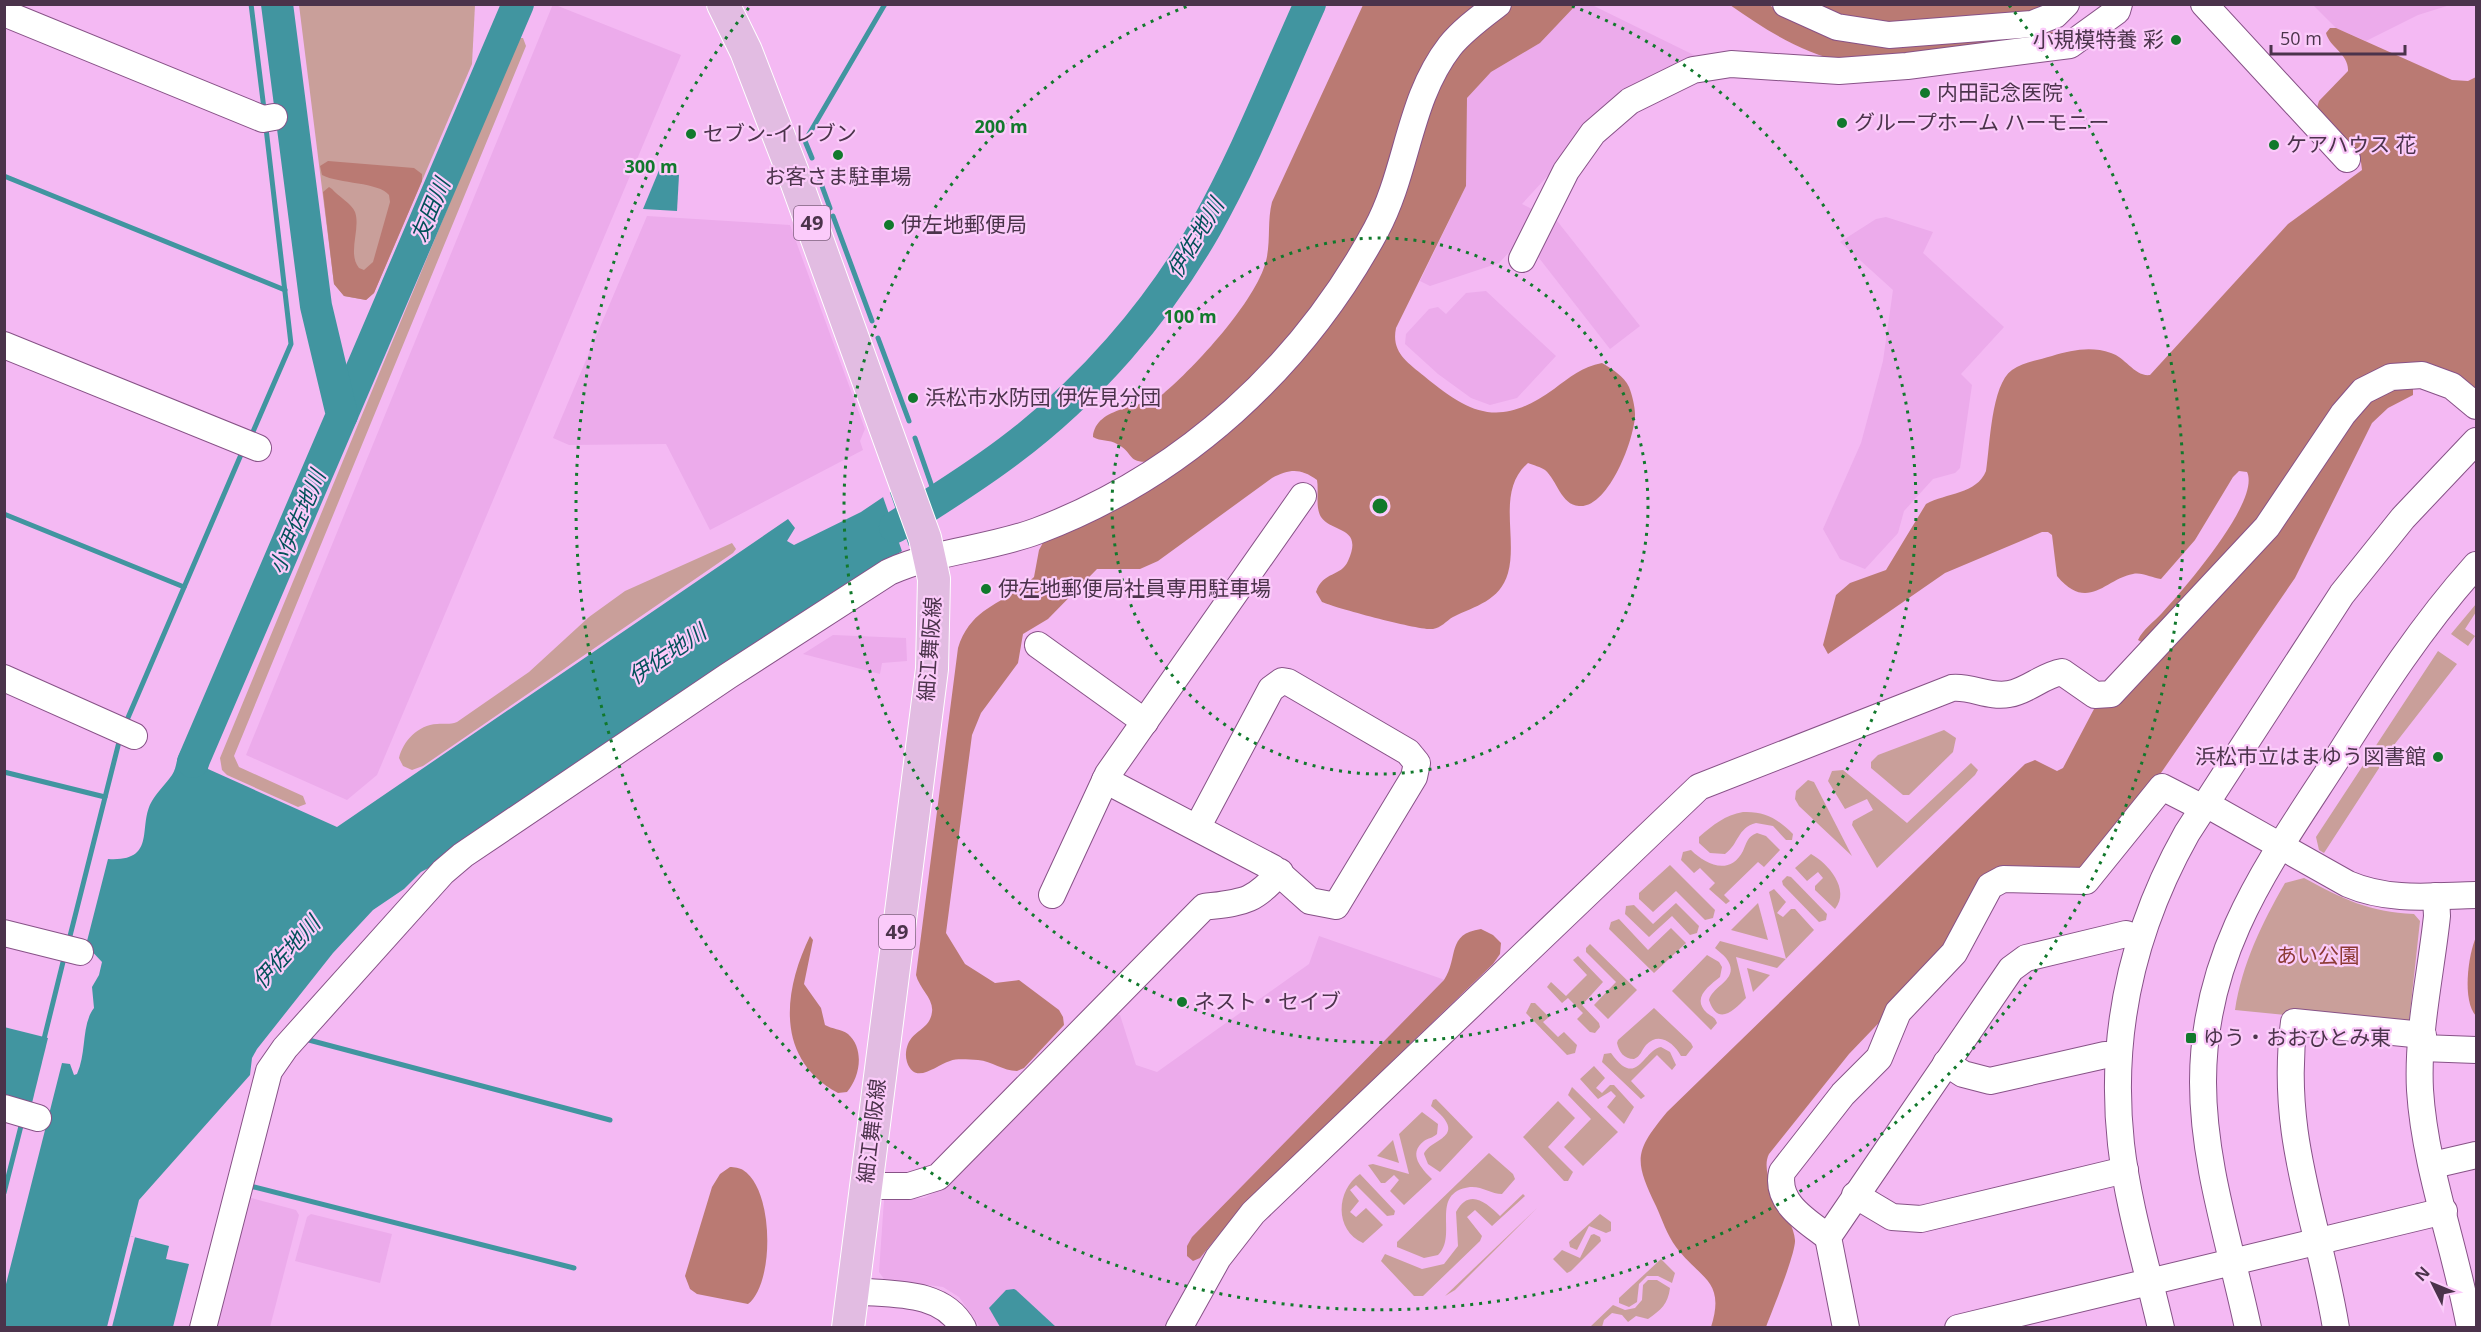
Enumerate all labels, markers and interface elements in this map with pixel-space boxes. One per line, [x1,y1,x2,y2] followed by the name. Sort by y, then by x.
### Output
[2271,18,2404,56] scale bar
[2033,25,2164,53] place label: 小規模特養 彩
[2280,26,2322,50] text: 50 m
[2169,33,2183,47] marker: 小規模特養 彩
[1937,78,2063,106] place label: 内田記念医院
[1918,86,1932,100] marker: 内田記念医院
[1854,108,2110,136] place label: グループホーム ハーモニー
[974,114,1028,138] text: 200 m
[1835,116,1849,130] marker: グループホーム ハーモニー
[703,119,857,147] place label: セブン-イレブン
[684,127,698,141] marker: セブン-イレブン
[2286,130,2417,158] place label: ケアハウス 花
[2267,138,2281,152] marker: ケアハウス 花
[831,148,845,162] marker: お客さま駐車場
[624,154,678,178] text: 300 m
[765,162,912,190] place label: お客さま駐車場
[402,172,457,246] water label: 友田川
[1159,190,1231,283] water label: 伊佐地川
[794,206,830,240] road number: 49
[901,210,1027,238] place label: 伊左地郵便局
[882,218,896,232] marker: 伊左地郵便局
[1163,304,1217,328] text: 100 m
[925,383,1161,411] place label: 浜松市水防団 伊佐見分団
[906,391,920,405] marker: 浜松市水防団 伊佐見分団
[261,463,332,578] water label: 小伊佐地川
[1370,496,1390,516] centre of rings
[998,574,1271,602] place label: 伊左地郵便局社員専用駐車場
[979,582,993,596] marker: 伊左地郵便局社員専用駐車場
[911,596,947,702] street label: 細江舞阪線
[622,615,713,690] water label: 伊佐地川
[2195,742,2426,770] place label: 浜松市立はまゆう図書館
[2431,750,2445,764] marker: 浜松市立はまゆう図書館
[245,907,327,994] water label: 伊佐地川
[879,915,915,949] road number: 49
[2276,941,2360,969] park label: あい公園
[1194,987,1341,1015] place label: ネスト・セイブ
[1175,995,1189,1009] marker: ネスト・セイブ
[2203,1023,2391,1051] place label: ゆう・おおひとみ東
[2184,1031,2198,1045] marker: ゆう・おおひとみ東
[851,1077,891,1185] street label: 細江舞阪線
[2403,1254,2463,1314] north arrow
[2410,1262,2435,1286] text: N

